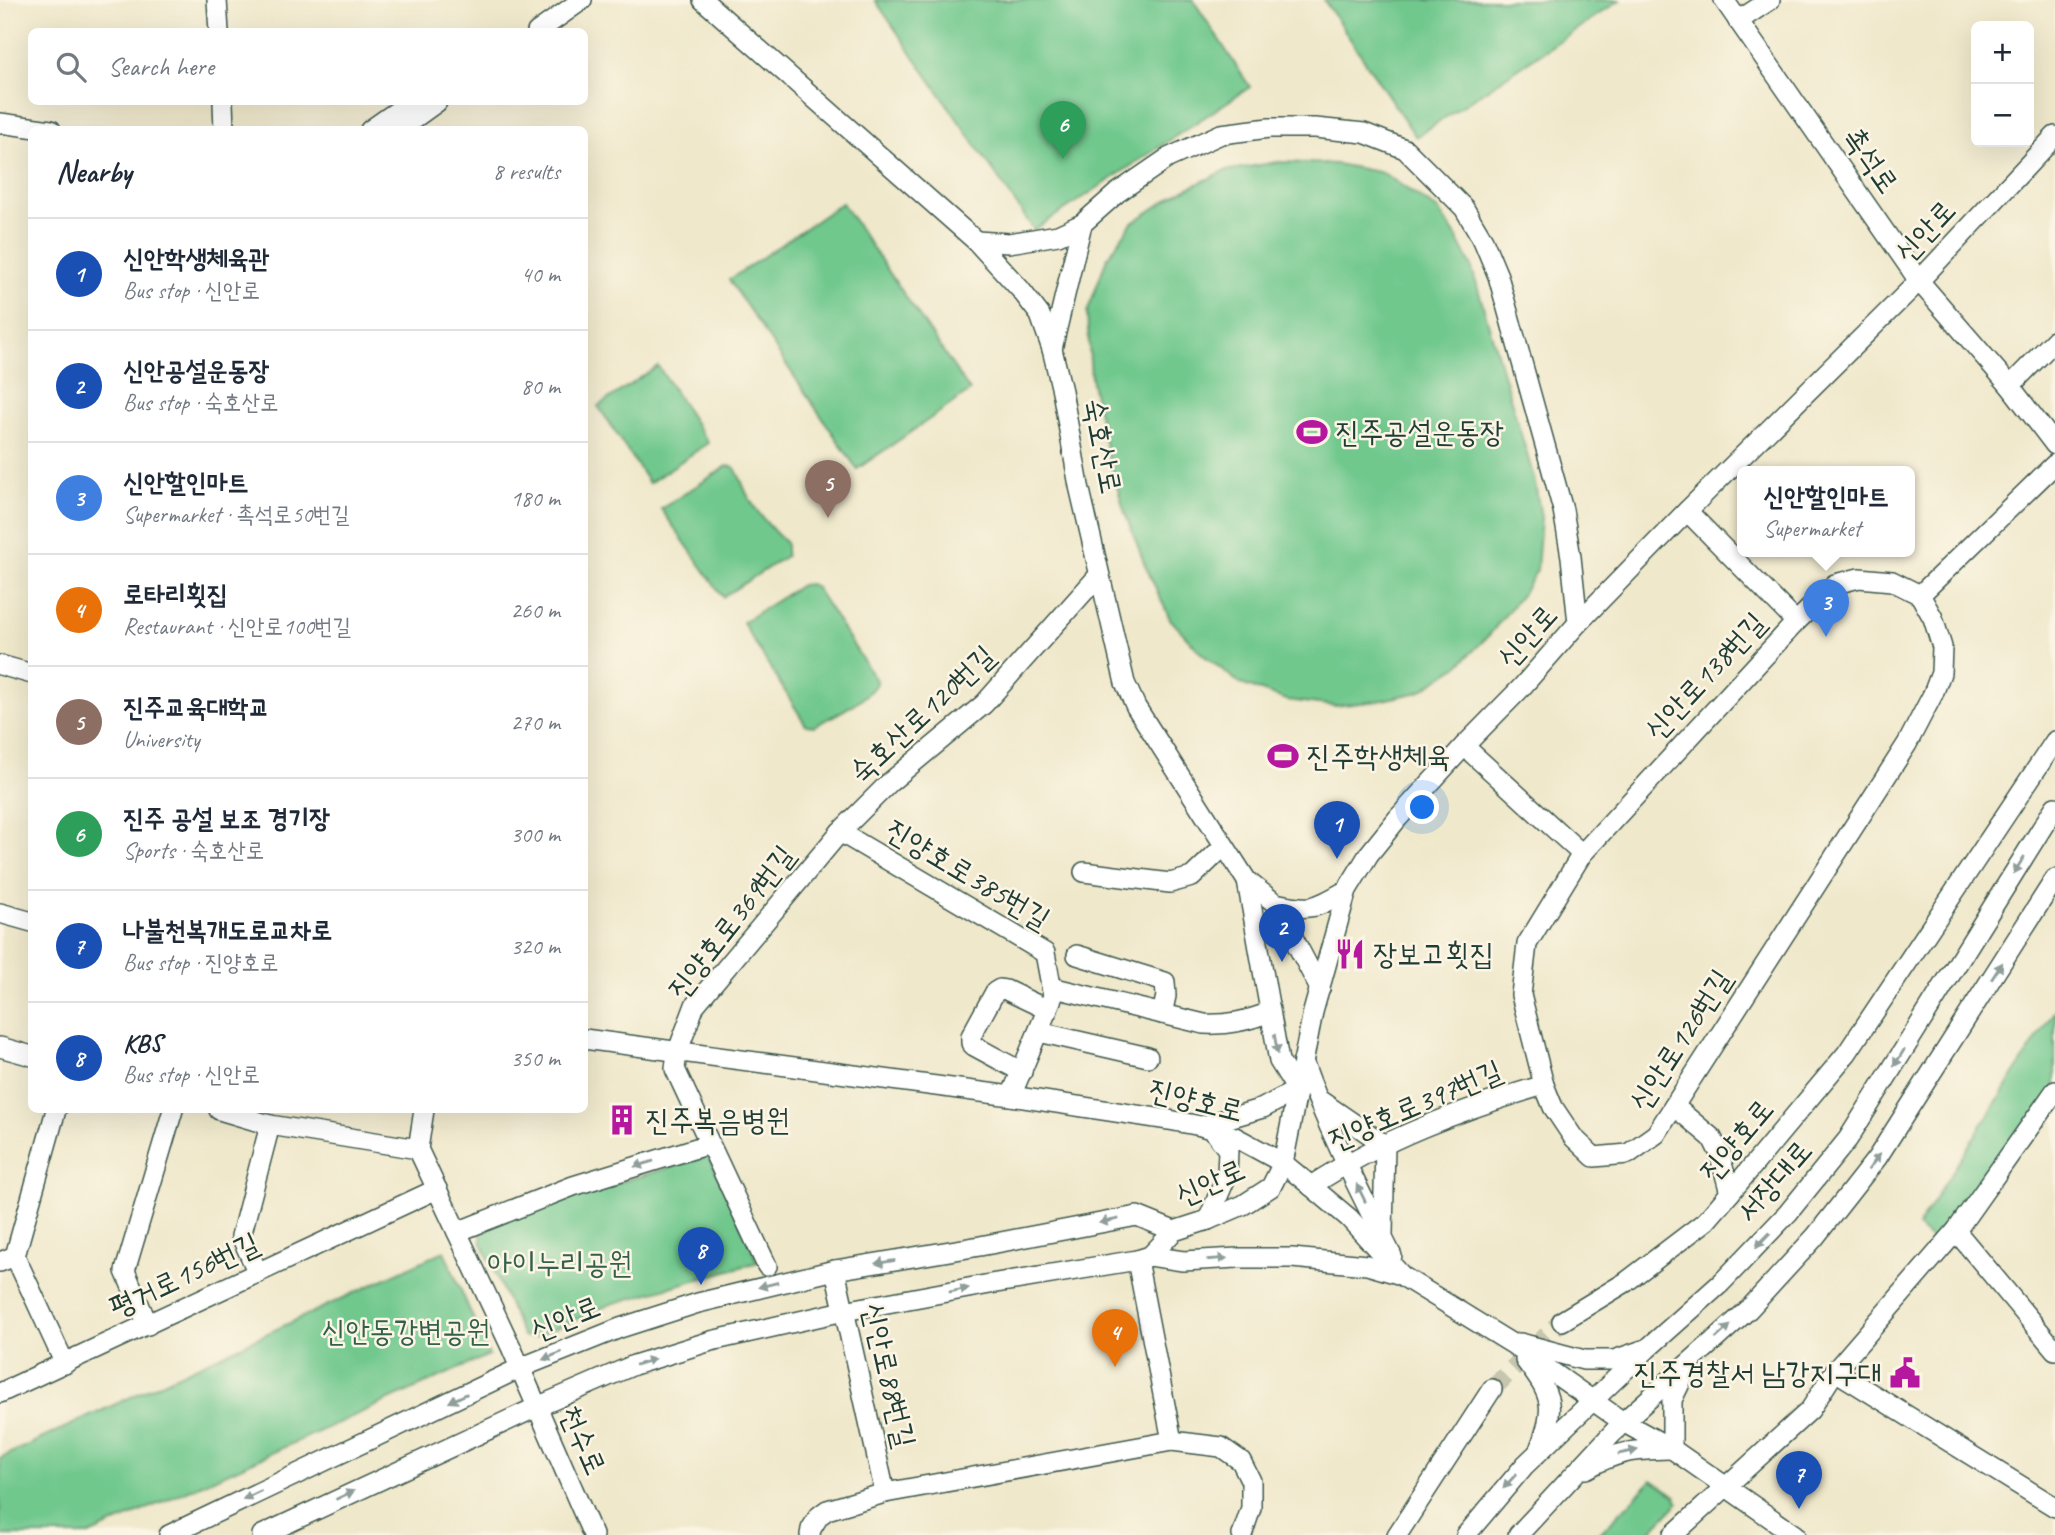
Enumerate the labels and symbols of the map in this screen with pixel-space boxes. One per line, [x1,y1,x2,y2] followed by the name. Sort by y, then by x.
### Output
[1040,101,1086,159] pin: 6
[1835,119,1907,201] street label: 촉석로
[1886,192,1964,270] street label: 신안로
[1075,395,1131,497] street label: 숙호산로
[1335,413,1504,451] place label: 진주공설운동장
[1295,415,1329,449] sports icon: 진주공설운동장
[805,460,851,518] pin: 5
[1803,579,1849,637] pin: 3
[1489,596,1565,676] street label: 신안로
[1636,604,1774,748] street label: 신안로138번길
[841,637,1003,791] street label: 숙호산로120번길
[1306,737,1451,775] place label: 진주학생체육
[1266,739,1300,773] sports icon: 진주학생체육
[1405,790,1439,824] your location
[1314,801,1360,859] pin: 1
[879,810,1057,938] street label: 진양호로385번길
[659,837,803,1007] street label: 진양호로369번길
[2012,855,2025,875] one-way arrow
[1259,904,1305,962] pin: 2
[1373,935,1494,973] place label: 장보고횟집
[1333,937,1367,971] restaurant icon: 장보고횟집
[1990,961,2003,980] one-way arrow
[1620,962,1740,1118] street label: 신안로126번길
[1271,1033,1282,1055] one-way arrow
[1892,1048,1905,1068] one-way arrow
[1322,1051,1508,1159] street label: 진양호로397번길
[1145,1070,1247,1130] street label: 진양호로
[1690,1091,1782,1189] street label: 진양호로
[645,1101,790,1139] place label: 진주복음병원
[605,1103,639,1137] building icon: 진주복음병원
[1728,1132,1820,1230] street label: 서장대로
[1169,1150,1251,1214] street label: 신안로
[1866,1153,1880,1171] one-way arrow
[633,1160,654,1170] one-way arrow
[1355,1183,1366,1203] one-way arrow
[1098,1216,1120,1227] one-way arrow
[103,1224,265,1326] street label: 평거로156번길
[678,1227,724,1285] pin: 8
[1755,1231,1771,1248] one-way arrow
[488,1244,632,1282] park label: 아이누리공원
[1207,1253,1229,1264] one-way arrow
[874,1257,896,1268] one-way arrow
[757,1280,779,1291] one-way arrow
[948,1284,970,1295] one-way arrow
[524,1287,606,1349] street label: 신안로
[854,1299,924,1451] street label: 신안로88번길
[1092,1309,1138,1367] pin: 4
[322,1312,490,1350] park label: 신안동강변공원
[1715,1325,1732,1340] one-way arrow
[541,1350,562,1361] one-way arrow
[1633,1354,1882,1392] place label: 진주경찰서 남강지구대
[634,1356,655,1367] one-way arrow
[1888,1356,1922,1390] public building icon: 진주경찰서 남강지구대
[448,1392,468,1404] one-way arrow
[551,1399,615,1481] street label: 천수로
[1617,1446,1639,1457] one-way arrow
[1776,1451,1822,1509] pin: 7
[1502,1472,1518,1490] one-way arrow
[335,1489,356,1500] one-way arrow
[242,1490,262,1501] one-way arrow

